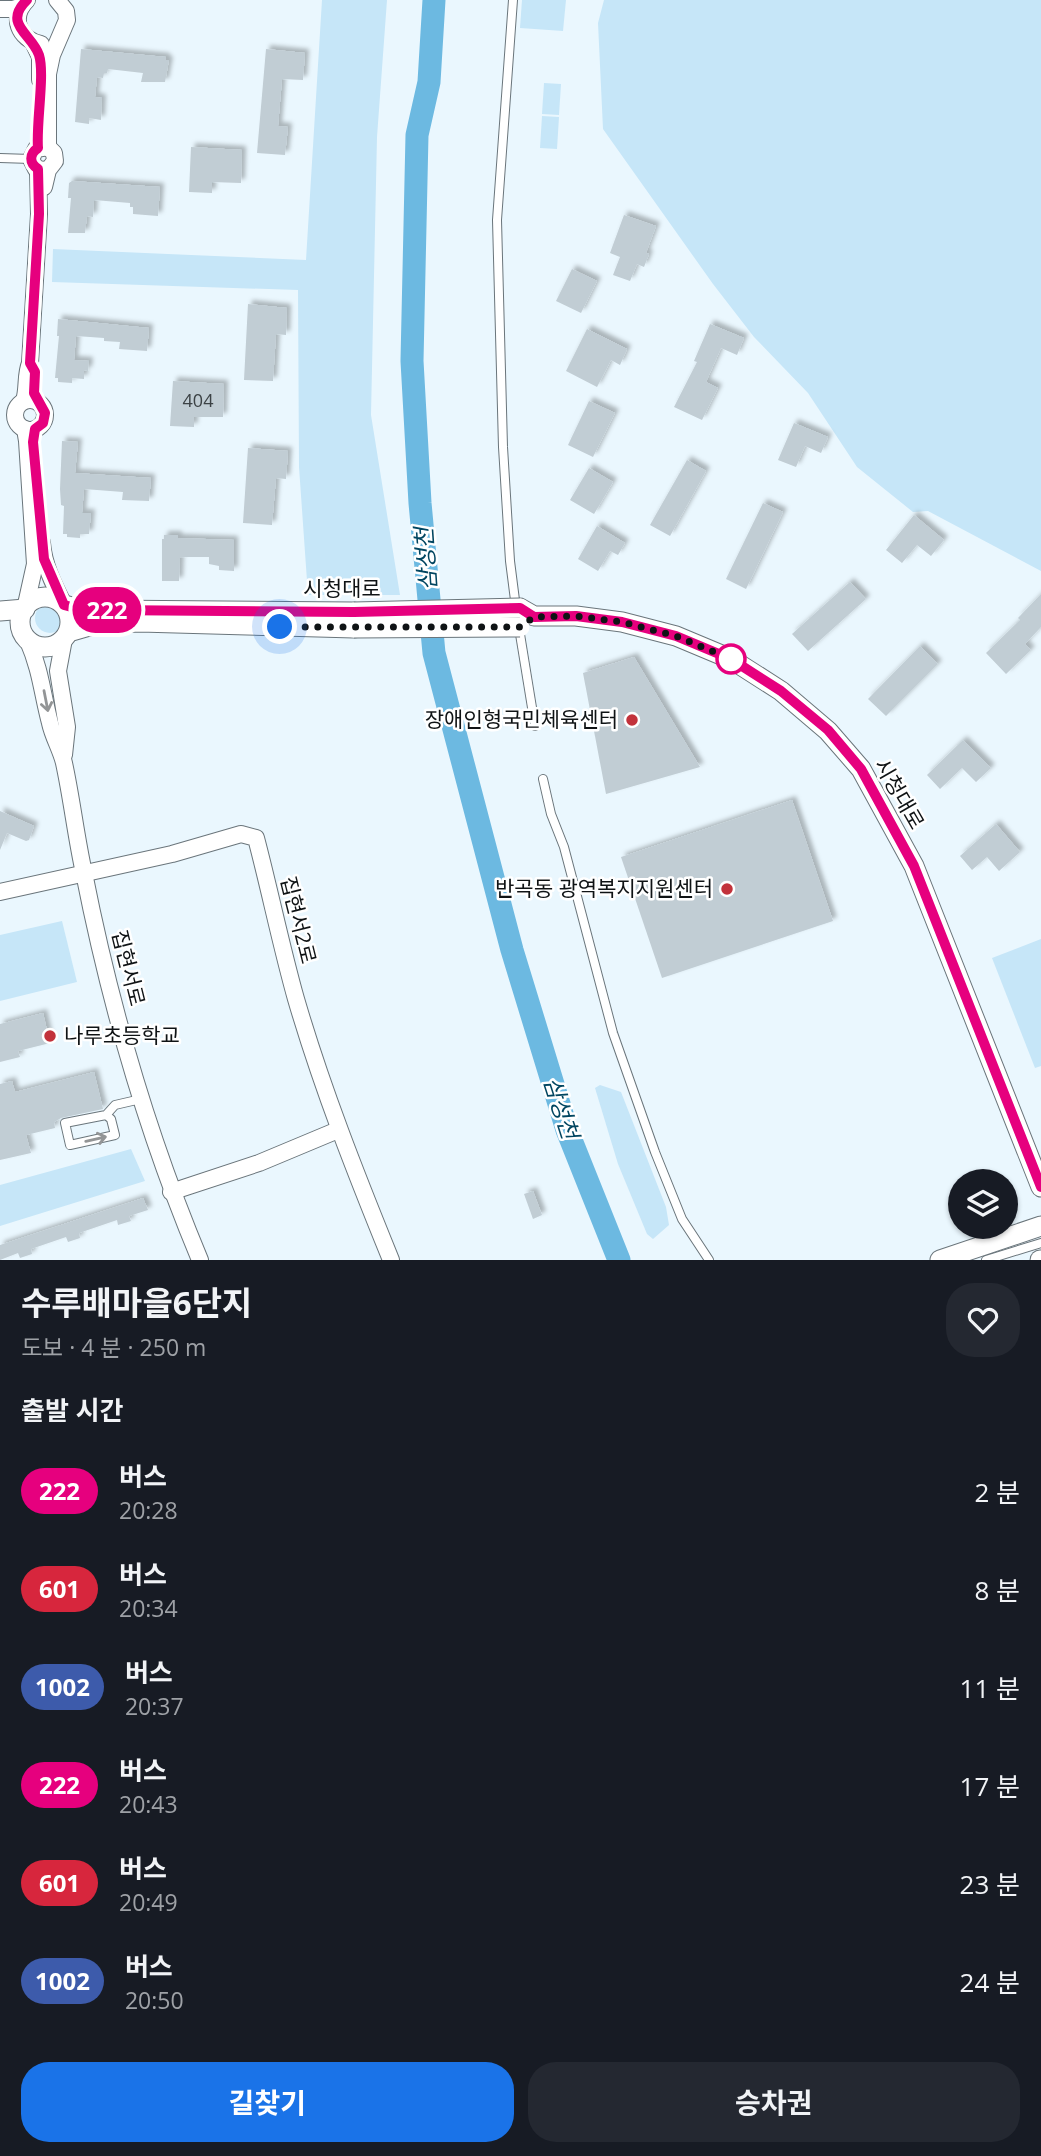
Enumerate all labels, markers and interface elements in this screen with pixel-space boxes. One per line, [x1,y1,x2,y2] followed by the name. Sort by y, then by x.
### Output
[183,388,213,412] house number: 404
[407,523,443,592] water label: 삼성천
[303,574,381,602] street label: 시청대로
[67,587,147,633] line badge: 222
[86,593,128,626] text: 222
[262,609,297,644] your location
[716,644,746,674] unlabelled marker
[39,689,53,712] one-way arrow
[425,705,618,733] place label: 장애인형국민체육센터
[624,712,640,728] marker: 장애인형국민체육센터
[868,753,931,834] street label: 시청대로
[275,873,323,966] street label: 집현서2로
[495,874,713,902] place label: 반곡동 광역복지지원센터
[719,881,735,897] marker: 반곡동 광역복지지원센터
[106,927,152,1009] street label: 집현서로
[64,1021,180,1049] place label: 나루초등학교
[42,1028,58,1044] marker: 나루초등학교
[537,1073,588,1146] water label: 삼성천
[84,1132,107,1146] one-way arrow
[948,1169,1018,1239] map controls
[948,1169,1018,1239] button: layers
[21,1280,252,1325] text: 수루배마을6단지
[946,1283,1020,1357] button: heart
[21,1331,206,1363] text: 도보 · 4 분 · 250 m
[21,1392,123,1428] text: 출발 시간
[119,1458,167,1494] text: 버스
[39,1474,80,1507] text: 222
[974,1474,1020,1510] text: 2 분
[119,1494,178,1526] text: 20:28
[119,1556,167,1592] text: 버스
[39,1572,80,1605] text: 601
[974,1572,1020,1608] text: 8 분
[119,1592,178,1624] text: 20:34
[125,1654,173,1690] text: 버스
[35,1670,90,1703] text: 1002
[960,1670,1020,1706] text: 11 분
[125,1690,184,1722] text: 20:37
[119,1752,167,1788] text: 버스
[39,1768,80,1801] text: 222
[960,1768,1020,1804] text: 17 분
[119,1788,178,1820] text: 20:43
[119,1850,167,1886] text: 버스
[39,1866,80,1899] text: 601
[960,1866,1020,1902] text: 23 분
[119,1886,178,1918] text: 20:49
[125,1948,173,1984] text: 버스
[35,1964,90,1997] text: 1002
[960,1964,1020,2000] text: 24 분
[125,1984,184,2016] text: 20:50
[21,2062,514,2142] button: 길찾기
[528,2062,1020,2142] button: 승차권

